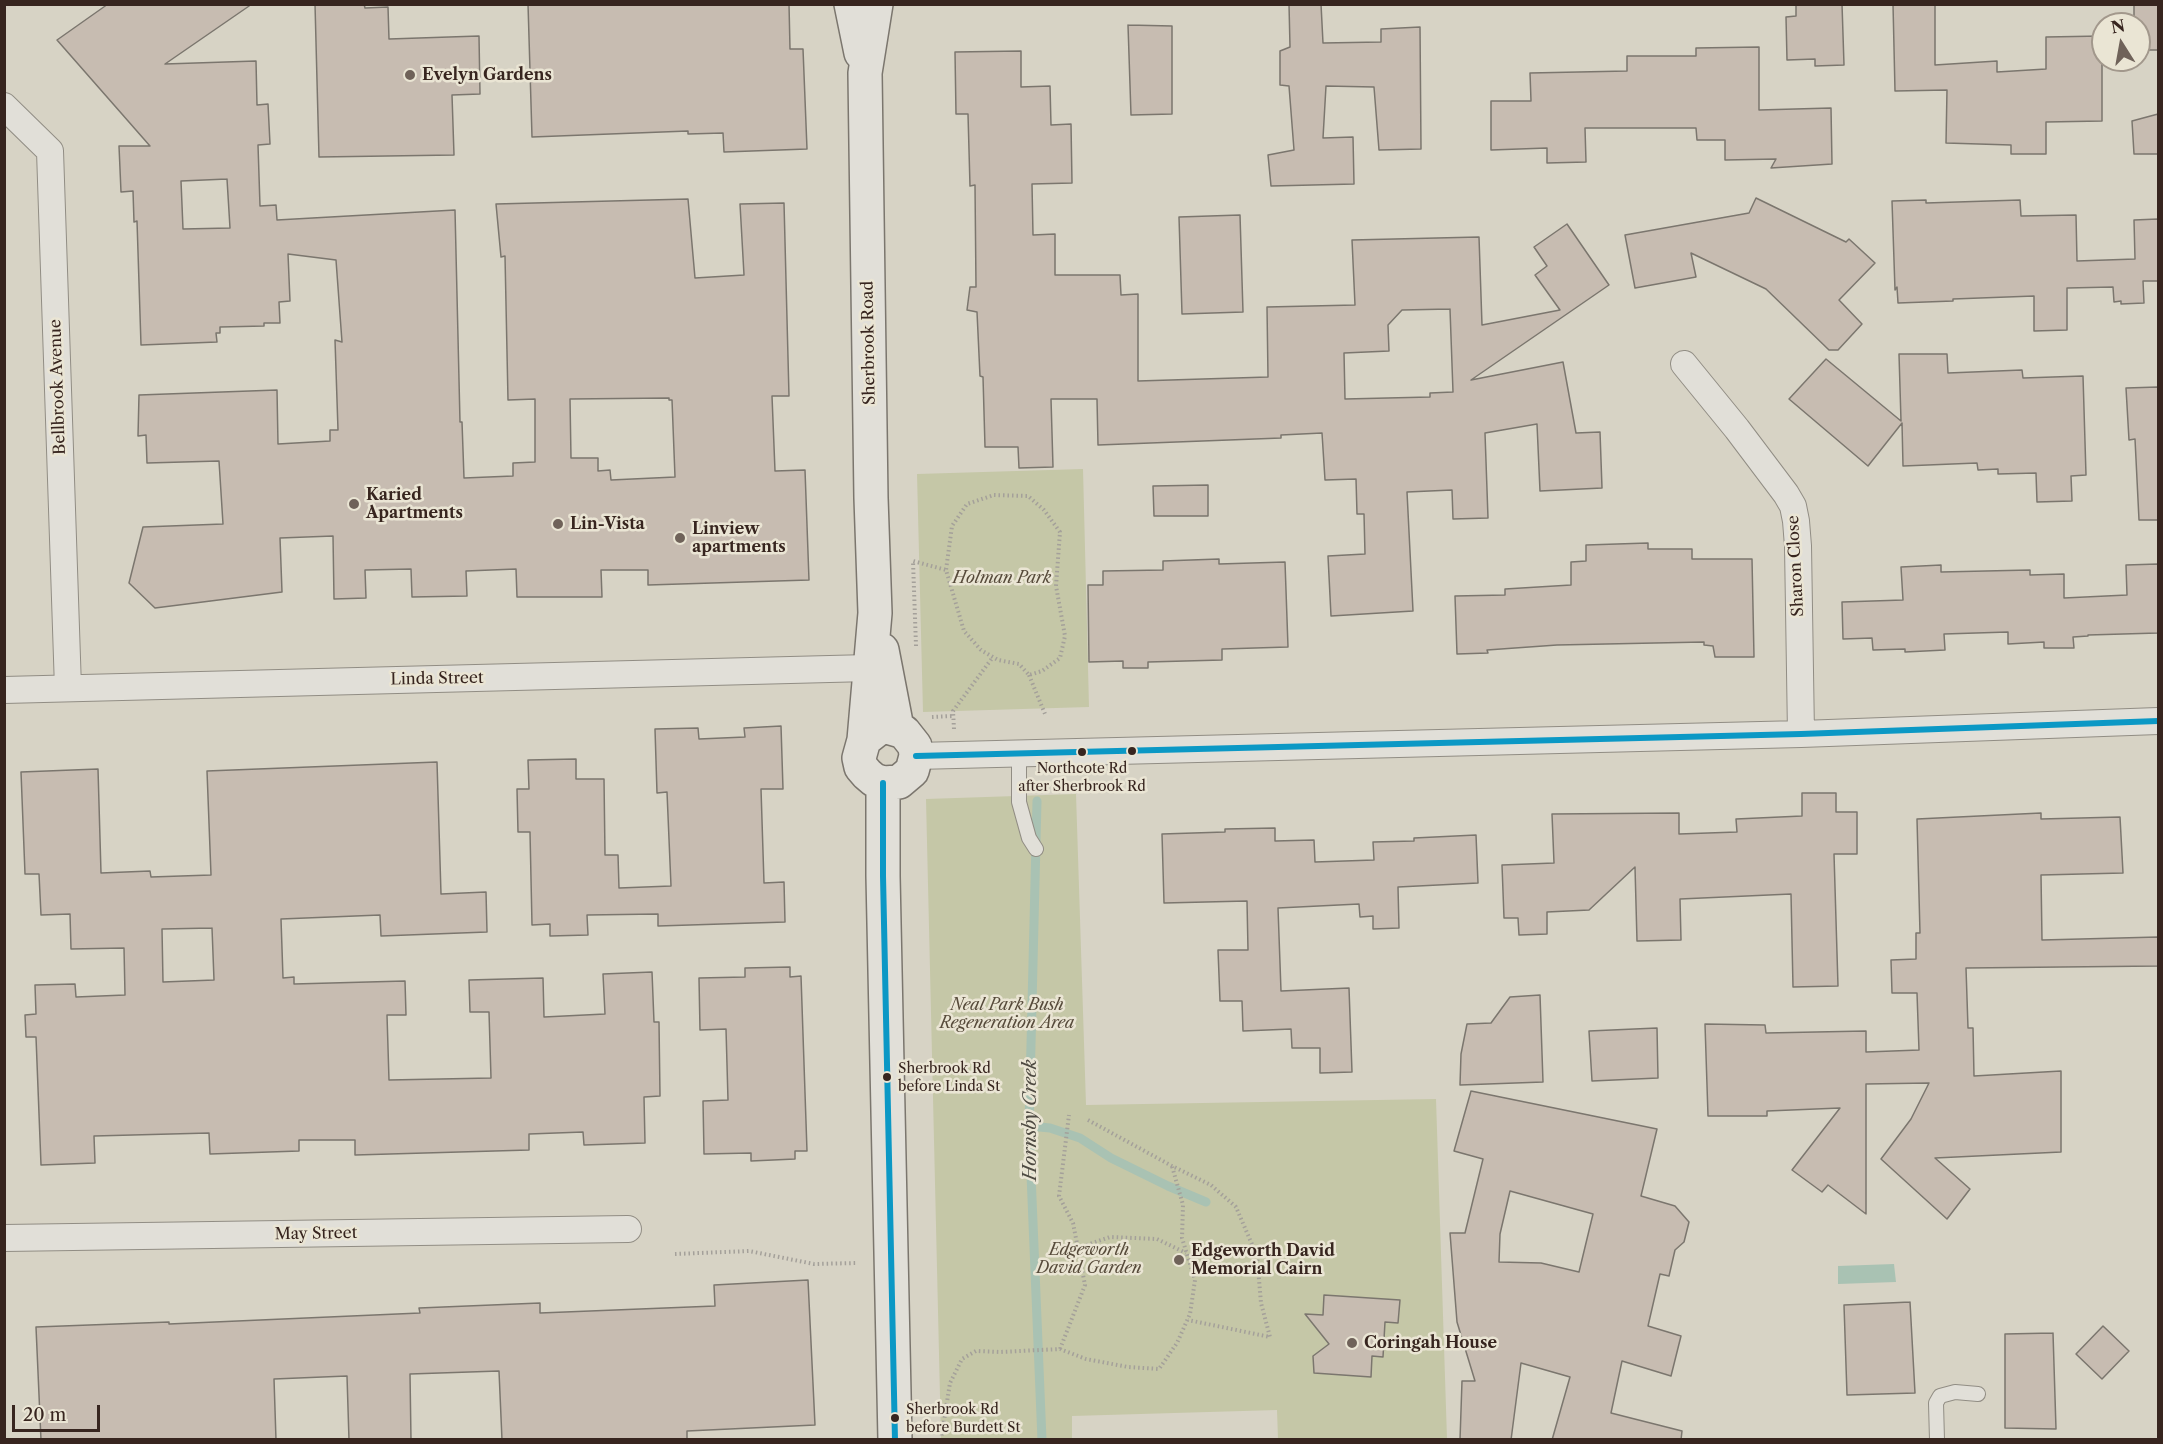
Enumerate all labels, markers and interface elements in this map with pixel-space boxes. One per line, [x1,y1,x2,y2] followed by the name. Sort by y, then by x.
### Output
[2091,12,2151,72] north arrow
[2109,15,2127,37] text: N
[422,65,552,85] place label: Evelyn Gardens
[403,68,417,82] marker: Evelyn Gardens
[858,281,880,405] street label: Sherbrook Road
[46,319,70,455] street label: Bellbrook Avenue
[366,485,463,523] place label: Karied Apartments
[347,497,361,511] marker: Karied Apartments
[570,514,645,534] place label: Lin-Vista
[1784,515,1808,617] street label: Sharon Close
[551,517,565,531] marker: Lin-Vista
[692,519,786,557] place label: Linview apartments
[673,531,687,545] marker: Linview apartments
[953,568,1051,588] park label: Holman Park
[390,669,484,689] street label: Linda Street
[1126,745,1138,757] unlabelled marker
[1076,746,1088,758] marker: Northcote Rd after Sherbrook Rd
[1018,761,1146,794] place label: Northcote Rd after Sherbrook Rd
[940,995,1074,1033] park label: Neal Park Bush Regeneration Area
[1020,1059,1042,1181] water label: Hornsby Creek
[898,1061,1000,1094] place label: Sherbrook Rd before Linda St
[881,1071,893,1083] marker: Sherbrook Rd before Linda St
[275,1224,357,1244] street label: May Street
[1036,1240,1142,1278] park label: Edgeworth David Garden
[1191,1241,1335,1279] place label: Edgeworth David Memorial Cairn
[1172,1253,1186,1267] marker: Edgeworth David Memorial Cairn
[1364,1333,1497,1353] place label: Coringah House
[1345,1336,1359,1350] marker: Coringah House
[15,1393,104,1431] scale bar
[906,1402,1020,1434] place label: Sherbrook Rd before Burdett St
[23,1404,66,1426] text: 20 m
[889,1412,901,1424] marker: Sherbrook Rd before Burdett St

